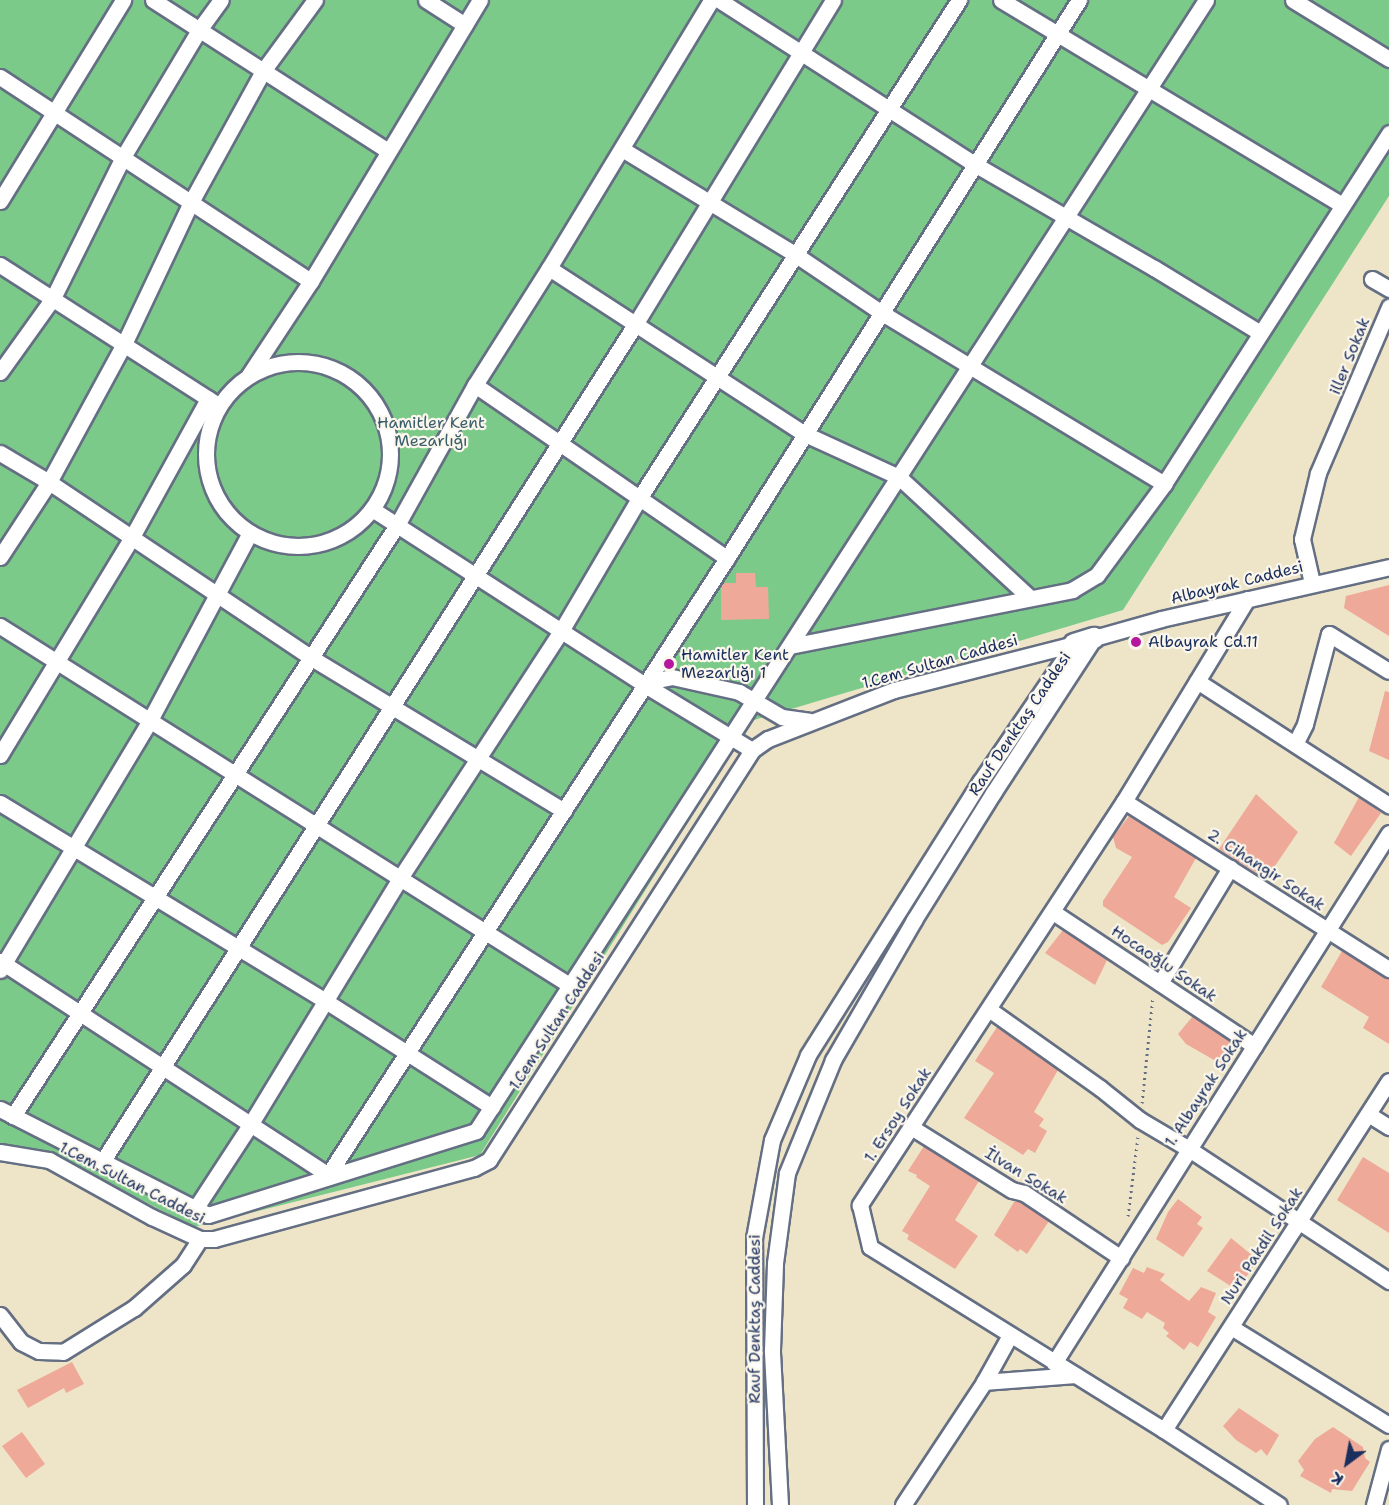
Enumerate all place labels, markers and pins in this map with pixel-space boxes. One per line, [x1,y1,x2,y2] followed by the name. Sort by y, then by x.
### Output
[1148,632,1258,652] place label: Albayrak Cd.11
[1129,635,1143,649] marker: Albayrak Cd.11
[681,645,789,683] place label: Hamitler Kent Mezarlığı 1
[662,657,676,671] marker: Hamitler Kent Mezarlığı 1

